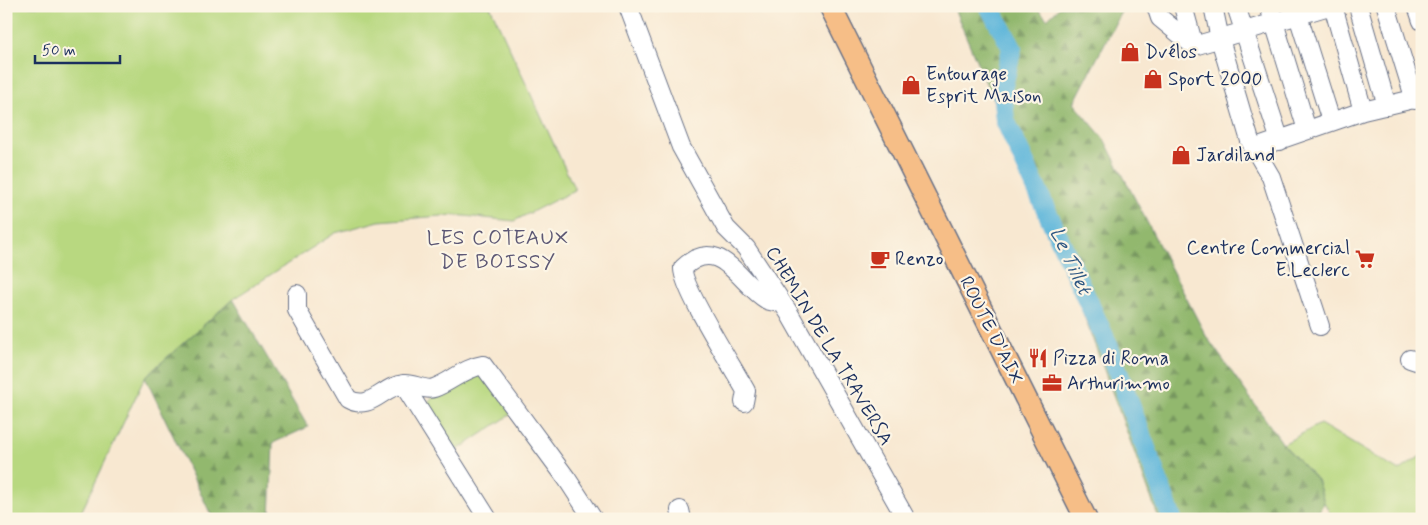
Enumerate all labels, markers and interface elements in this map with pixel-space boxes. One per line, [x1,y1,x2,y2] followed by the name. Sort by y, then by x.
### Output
[35,32,120,64] scale bar
[1145,40,1197,65] place label: Dvélos
[42,41,76,61] text: 50 m
[1119,41,1141,63] shop icon: Dvélos
[926,62,1042,109] place label: Entourage Esprit Maison
[1168,67,1262,92] place label: Sport 2000
[1142,68,1164,90] shop icon: Sport 2000
[900,74,922,96] shop icon: Entourage Esprit Maison
[1196,143,1275,168] place label: Jardiland
[1170,144,1192,166] shop icon: Jardiland
[1043,223,1098,301] water label: Le Tillet
[427,224,569,276] district label: LES COTEAUX DE BOISSY
[1187,236,1350,283] place label: Centre Commercial E.Leclerc
[760,242,898,450] street label: CHEMIN DE LA TRAVERSA
[895,247,944,272] place label: Renzo
[869,248,891,270] cafe icon: Renzo
[1354,248,1376,270] supermarket icon: Centre Commercial E.Leclerc
[953,272,1029,388] street label: ROUTE D'AIX
[1053,346,1169,371] place label: Pizza di Roma
[1027,347,1049,369] restaurant icon: Pizza di Roma
[1067,371,1170,396] place label: Arthurimmo
[1041,372,1063,394] office icon: Arthurimmo

